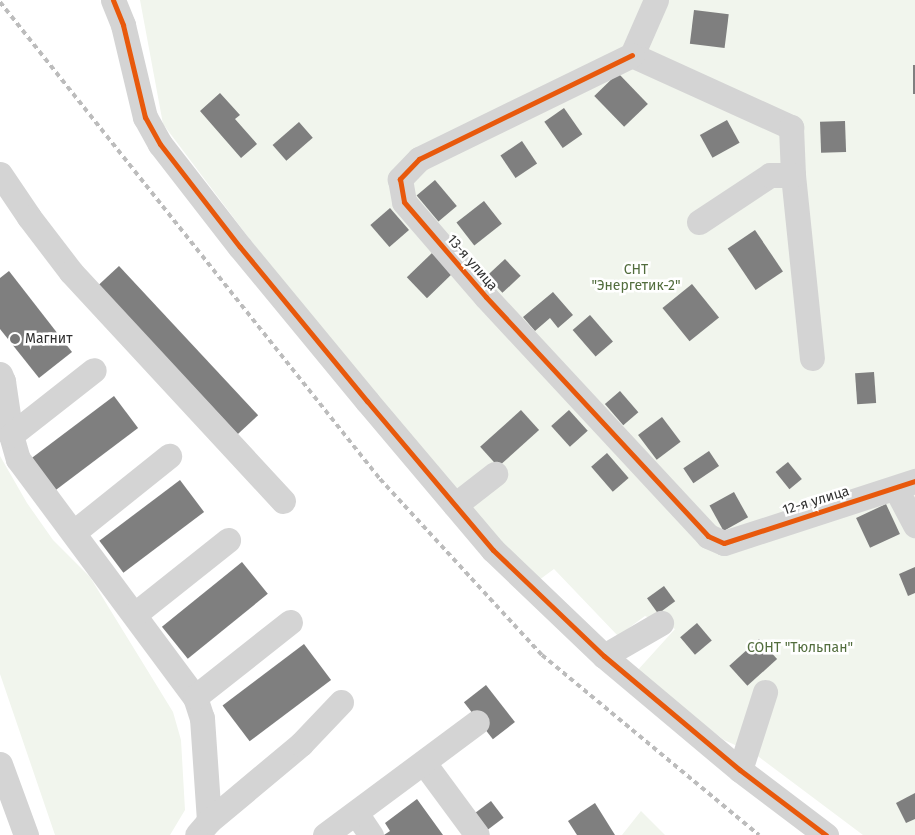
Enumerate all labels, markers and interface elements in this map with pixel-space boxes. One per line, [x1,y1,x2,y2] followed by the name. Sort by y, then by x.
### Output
[443,231,501,295] street label: 13-я улица
[591,262,681,294] park label: СHТ "Энергетик-2"
[25,331,73,347] place label: Магнит
[9,333,21,345] marker: Магнит
[781,483,851,519] street label: 12-я улица
[747,640,853,656] park label: СОНТ "Тюльпан"

